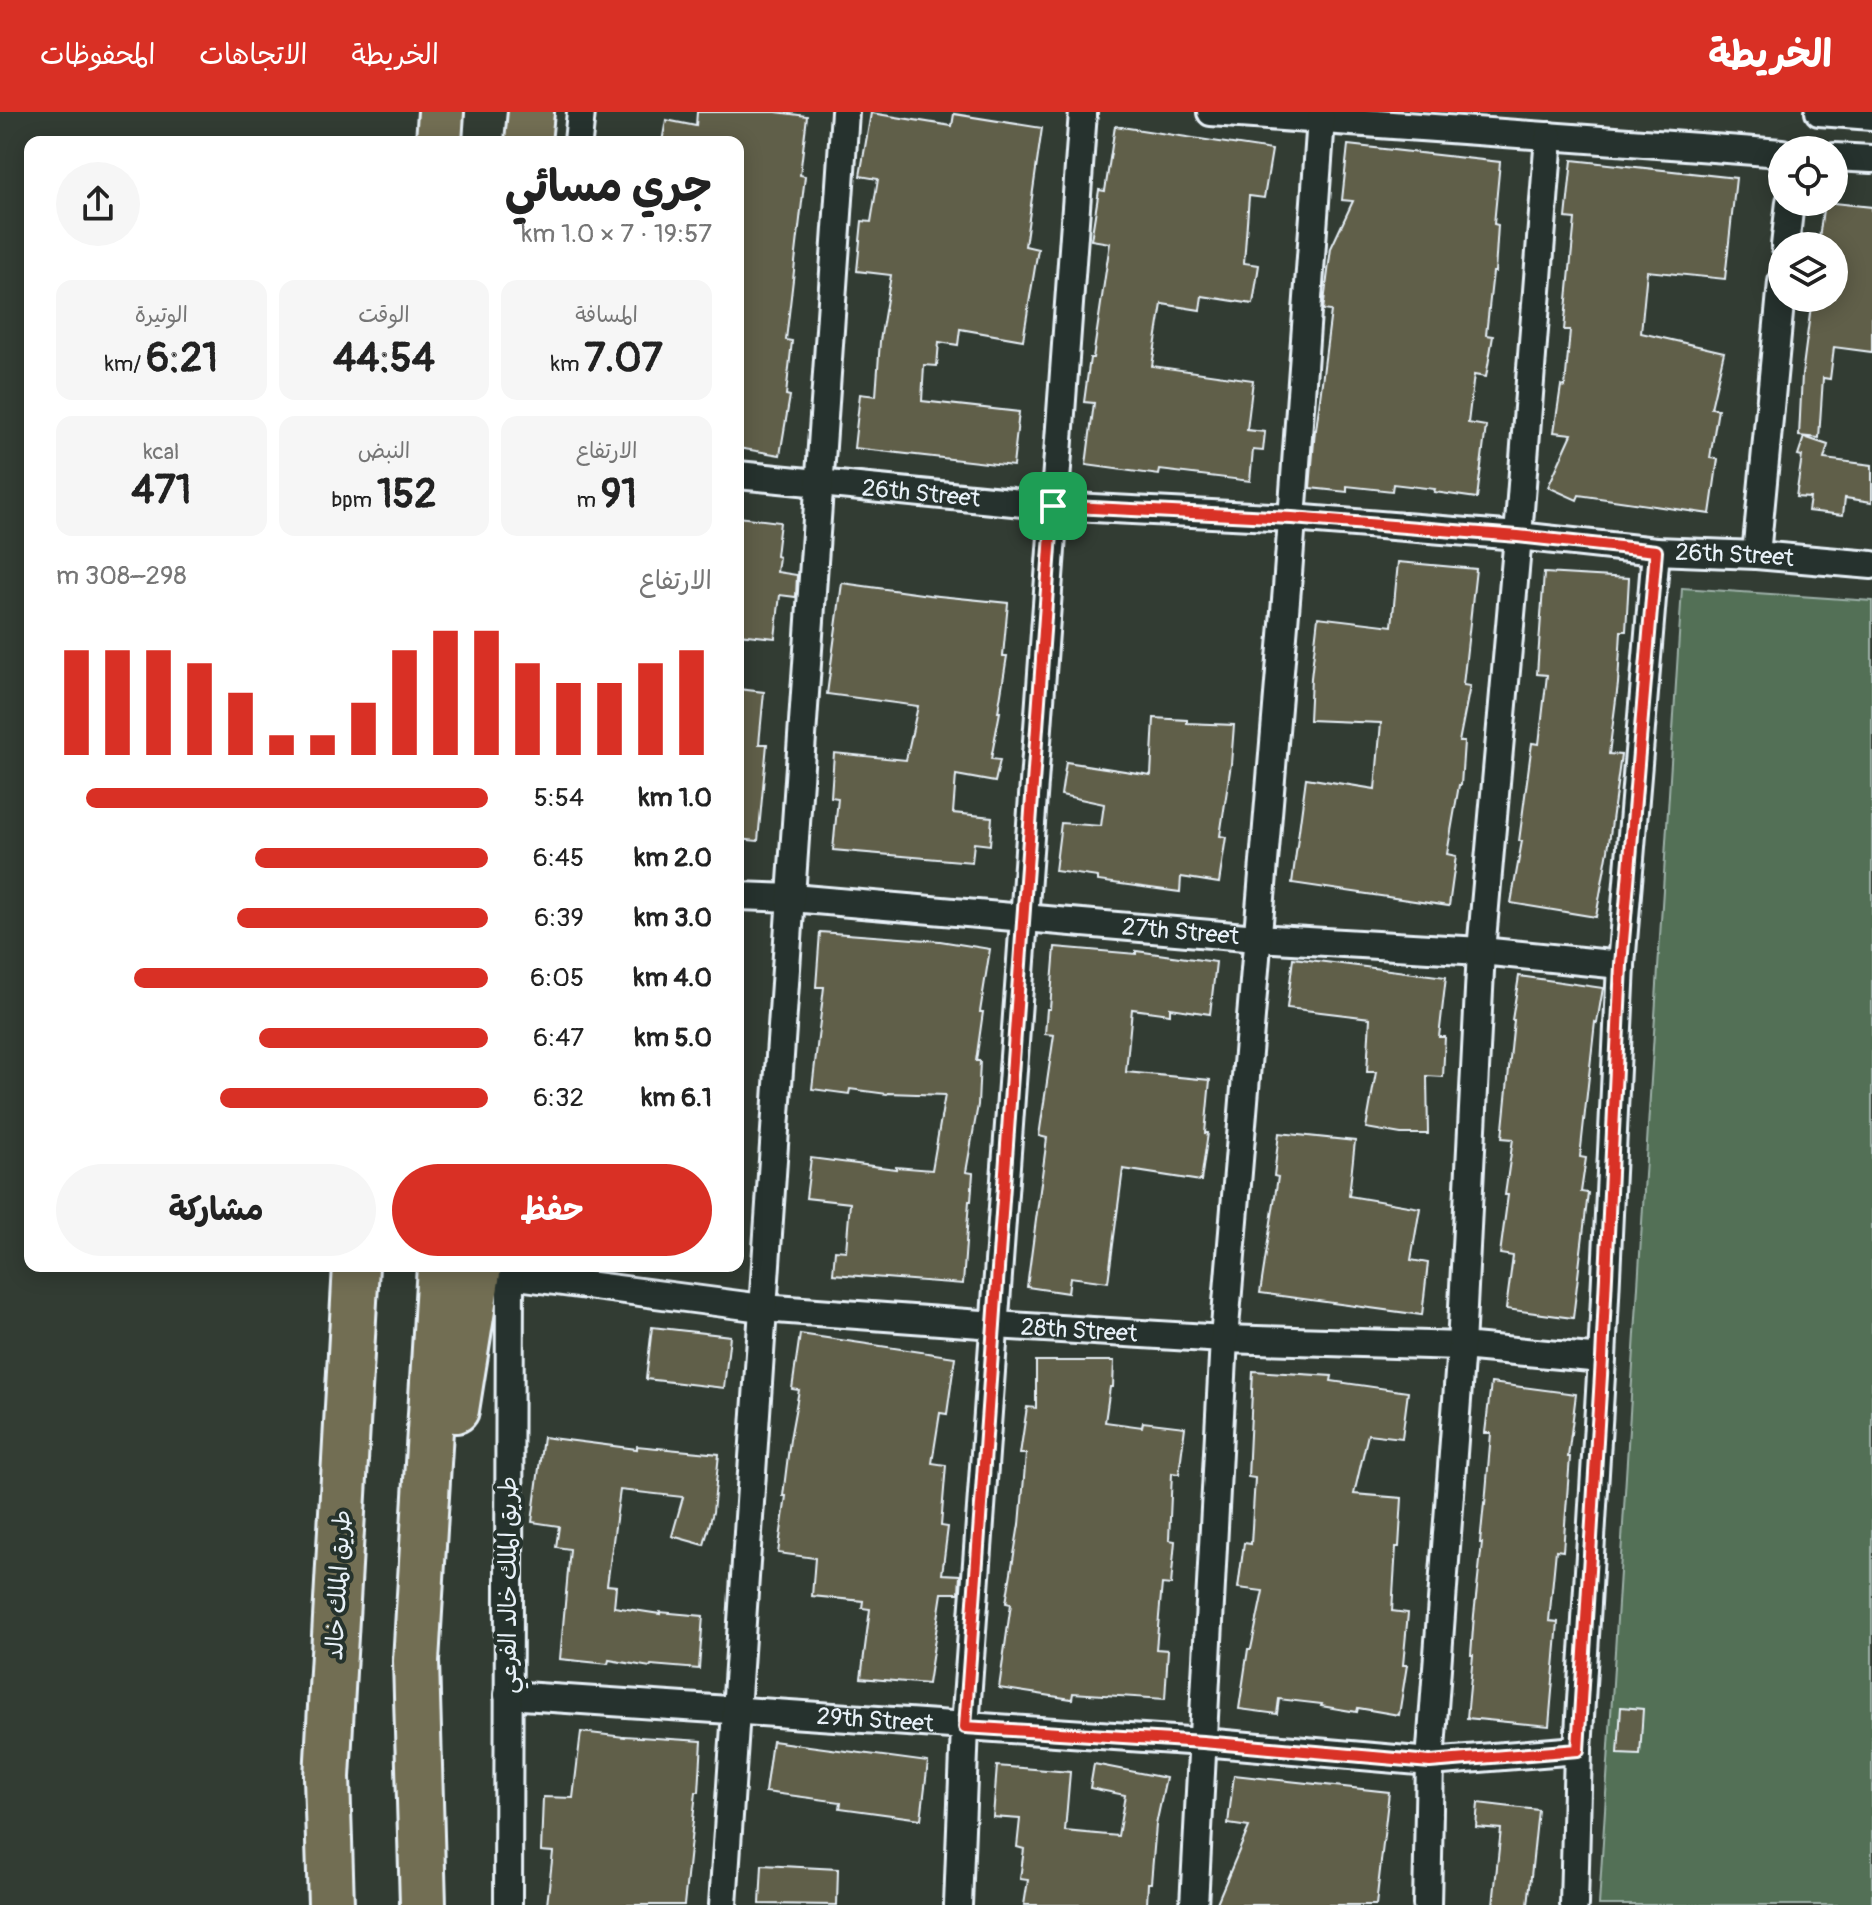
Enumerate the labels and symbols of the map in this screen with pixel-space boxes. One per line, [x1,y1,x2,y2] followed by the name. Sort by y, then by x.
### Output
[1019,472,1087,540] pin
[861,473,982,514] street label: 26th Street
[1675,538,1795,573] street label: 26th Street
[1121,912,1241,951] street label: 27th Street
[1020,1313,1139,1349] street label: 28th Street
[494,1476,529,1694] street label: طريق الملك خالد الفرعي
[320,1509,357,1661] street label: طريق الملك خالد
[816,1702,935,1739] street label: 29th Street

